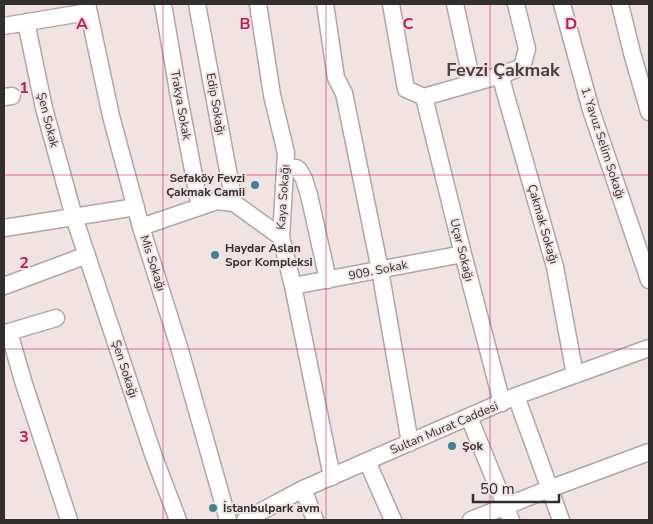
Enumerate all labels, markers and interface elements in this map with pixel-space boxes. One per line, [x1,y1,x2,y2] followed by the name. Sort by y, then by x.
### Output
[76,13,88,35] text: A
[239,13,251,35] text: B
[403,13,414,35] text: C
[565,13,577,35] text: D
[446,58,560,82] district label: Fevzi Çakmak
[167,69,195,142] street label: Trakya Sokak
[203,72,229,136] street label: Edip Sokağı
[19,77,29,99] text: 1
[577,85,629,201] street label: 1. Yavuz Selim Sokağı
[33,91,63,150] street label: Şen Sokak
[273,164,293,230] street label: Kaya Sokağı
[166,170,245,200] place label: Sefaköy Fevzi Çakmak Camii
[249,179,261,191] marker: Sefaköy Fevzi Çakmak Camii
[524,182,562,266] street label: Çakmak Sokağı
[446,217,478,283] street label: Uçar Sokağı
[136,233,170,293] street label: Mis Sokağı
[225,240,313,270] place label: Haydar Aslan Spor Kompleksi
[209,249,221,261] marker: Haydar Aslan Spor Kompleksi
[19,252,29,274] text: 2
[347,256,410,284] street label: 909. Sokak
[108,338,142,400] street label: Şen Sokağı
[387,398,501,458] street label: Sultan Murat Caddesi
[19,426,29,448] text: 3
[462,438,483,454] place label: Şok
[446,440,458,452] marker: Şok
[473,472,559,504] scale bar
[480,479,515,499] text: 50 m
[223,500,320,516] place label: İstanbulpark avm
[207,502,219,514] marker: İstanbulpark avm

